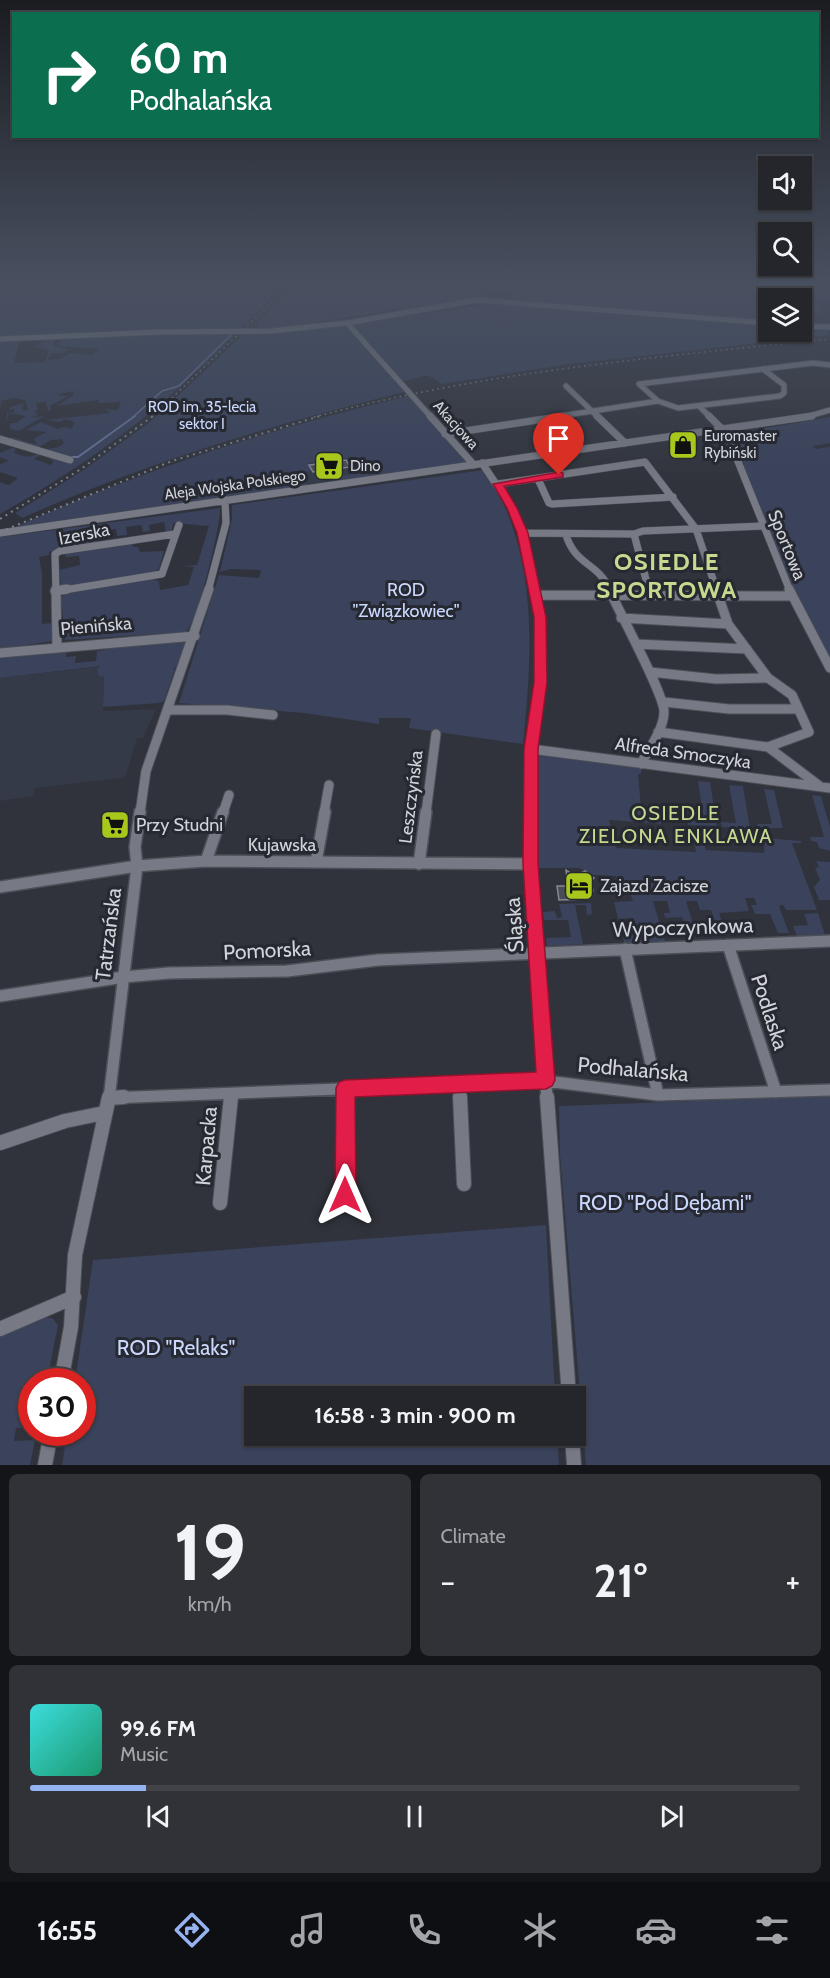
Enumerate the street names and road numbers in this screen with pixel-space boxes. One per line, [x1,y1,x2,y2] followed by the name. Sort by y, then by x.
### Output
[429,397,483,454] street label: Akacjowa
[163,466,307,504] street label: Aleja Wojska Polskiego
[763,507,811,583] street label: Sportowa
[57,518,112,550] street label: Izerska
[60,612,133,640] street label: Pienińska
[614,733,753,773] street label: Alfreda Smoczyka
[394,749,428,845] street label: Leszczyńska
[248,834,317,856] street label: Kujawska
[90,886,126,982] street label: Tatrzańska
[500,897,528,953] street label: Śląska
[612,912,754,942] street label: Wypoczynkowa
[222,935,312,965] street label: Pomorska
[746,971,794,1053] street label: Podlaska
[576,1052,690,1086] street label: Podhalańska
[190,1105,222,1187] street label: Karpacka

